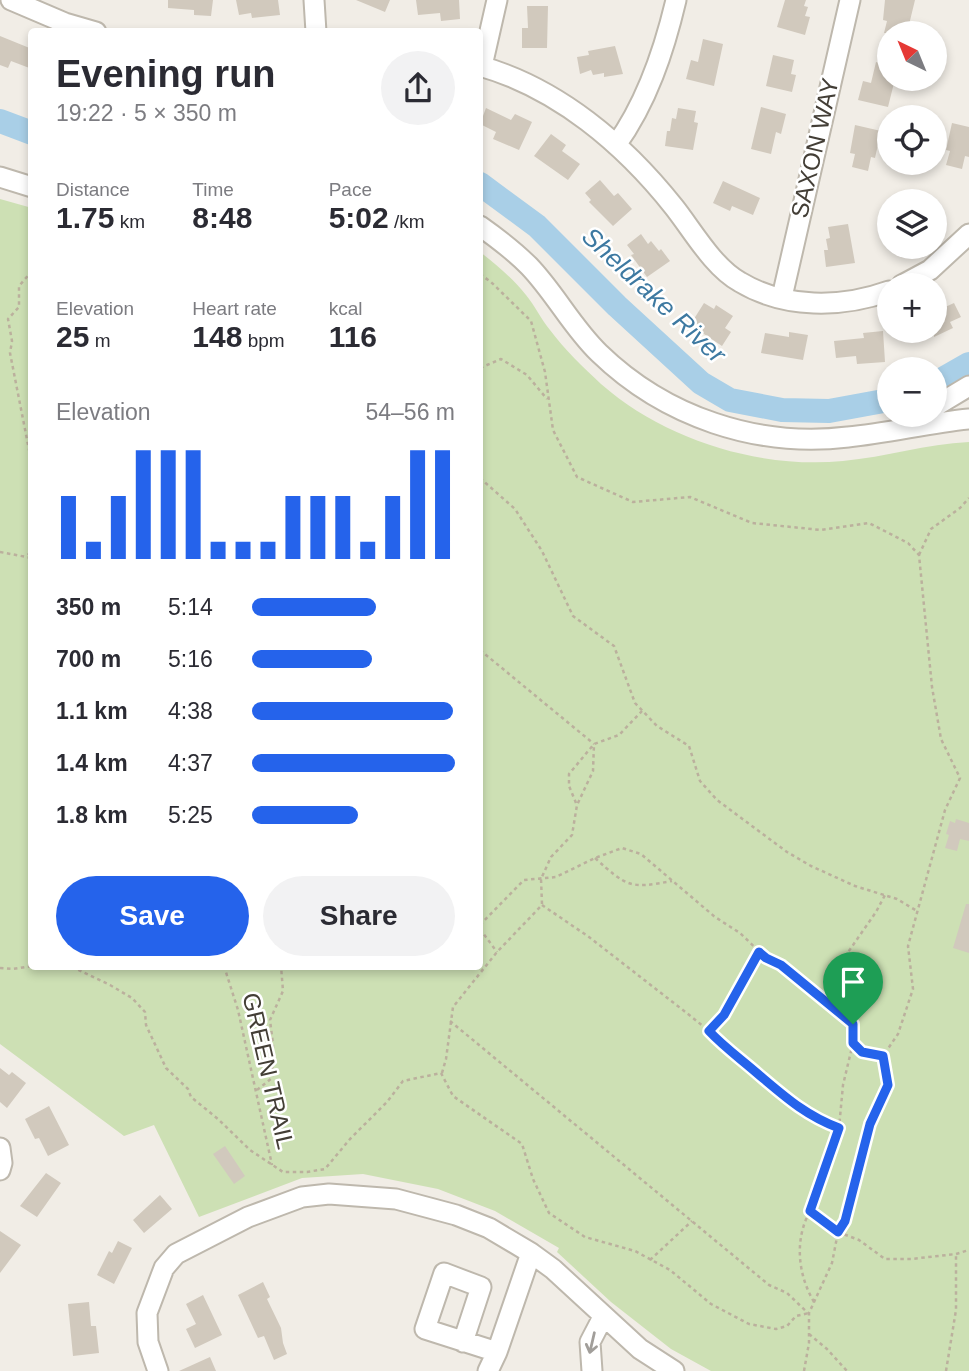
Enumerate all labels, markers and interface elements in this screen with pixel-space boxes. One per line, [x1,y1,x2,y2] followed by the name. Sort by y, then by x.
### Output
[877,21,947,91] north arrow
[877,21,947,427] map controls
[381,51,455,125] button: share
[56,53,276,95] text: Evening run
[785,75,844,220] street label: SAXON WAY
[56,100,237,126] text: 19:22 · 5 × 350 m
[877,105,947,175] button: locate
[56,179,130,200] text: Distance
[192,179,234,200] text: Time
[329,179,372,200] text: Pace
[877,189,947,259] button: layers
[56,201,114,234] text: 1.75
[192,201,252,234] text: 8:48
[329,201,389,234] text: 5:02
[114,211,145,232] text: km
[389,211,425,232] text: /km
[576,221,733,370] water label: Sheldrake River
[877,273,947,343] button: +
[56,298,134,319] text: Elevation
[192,298,277,319] text: Heart rate
[329,298,362,319] text: kcal
[56,320,89,353] text: 25
[192,320,242,353] text: 148
[329,320,377,353] text: 116
[89,330,110,351] text: m
[242,330,285,351] text: bpm
[877,357,947,427] button: −
[56,399,151,425] text: Elevation
[365,399,455,425] text: 54–56 m
[56,594,121,620] text: 350 m
[168,594,213,620] text: 5:14
[56,646,121,672] text: 700 m
[168,646,213,672] text: 5:16
[56,698,128,724] text: 1.1 km
[168,698,213,724] text: 4:38
[56,750,128,776] text: 1.4 km
[168,750,213,776] text: 4:37
[56,802,128,828] text: 1.8 km
[168,802,213,828] text: 5:25
[56,876,249,956] button: Save
[263,876,455,956] button: Share
[823,952,883,1024] pin
[834,963,872,1001] icon: arrive
[237,990,300,1152] street label: GREEN TRAIL
[585,1332,598,1354] one-way arrow

